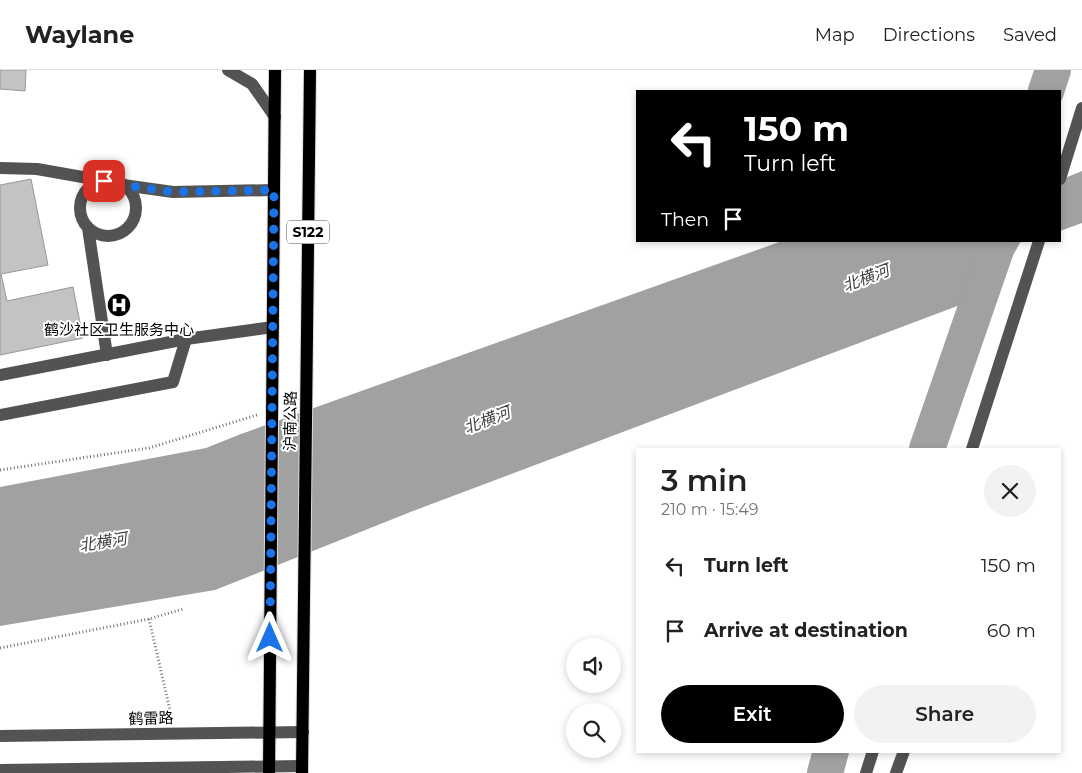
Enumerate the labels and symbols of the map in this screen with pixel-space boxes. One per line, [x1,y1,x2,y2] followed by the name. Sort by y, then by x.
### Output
[83,160,125,202] pin
[287,220,329,243] road number: S122
[840,259,895,295] water label: 北横河
[106,292,132,318] hospital icon: 鹤沙社区卫生服务中心
[44,320,194,339] place label: 鹤沙社区卫生服务中心
[280,391,300,451] street label: 沪南公路
[461,401,516,437] water label: 北横河
[78,528,131,555] water label: 北横河
[243,611,295,663] position arrow
[128,708,174,728] street label: 鹤雷路

